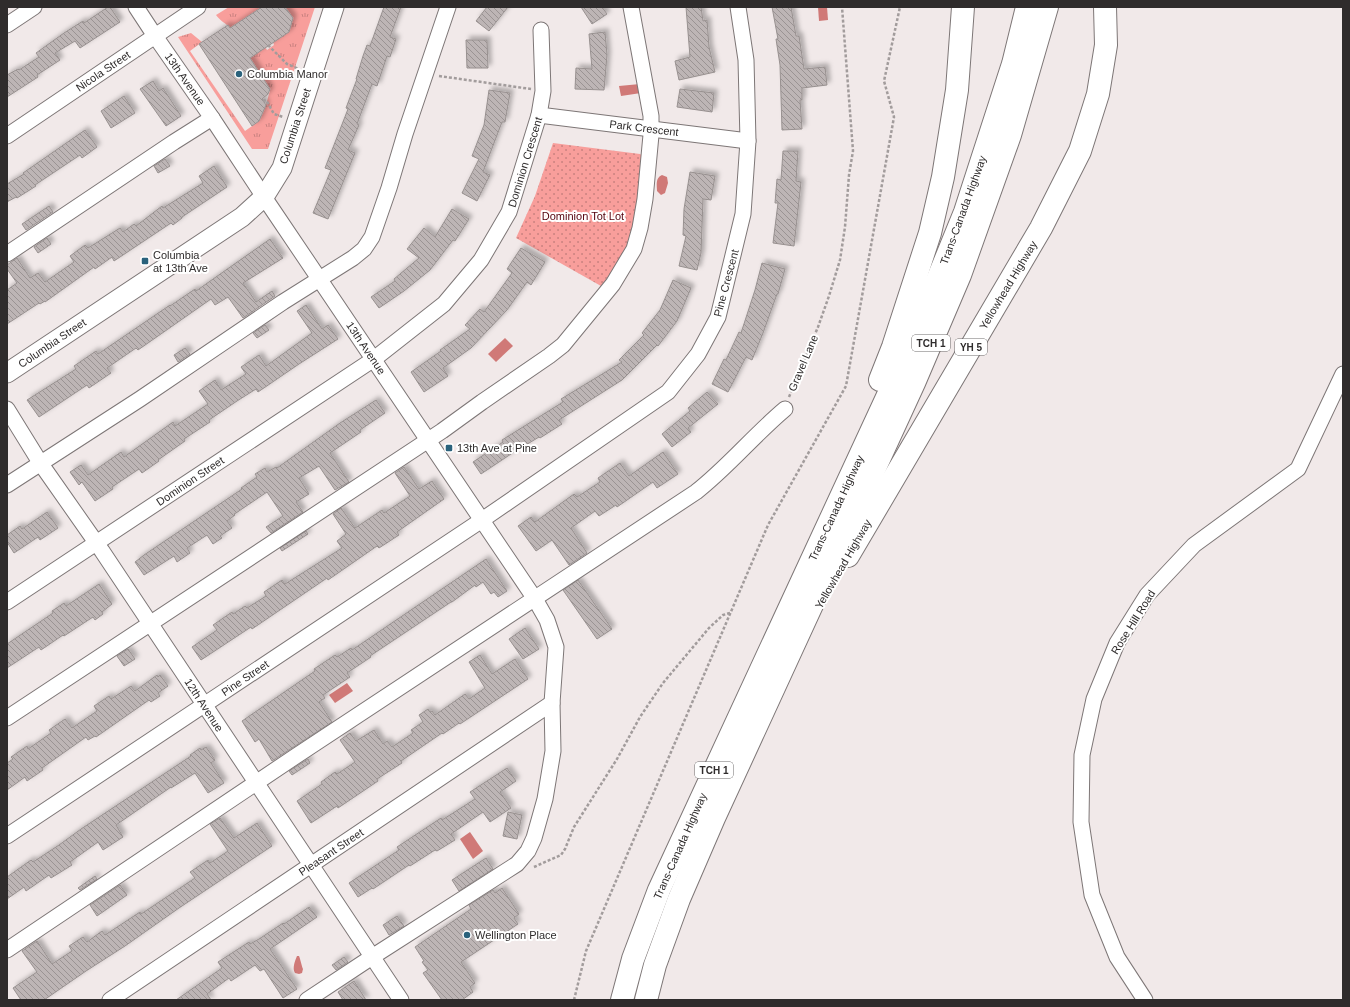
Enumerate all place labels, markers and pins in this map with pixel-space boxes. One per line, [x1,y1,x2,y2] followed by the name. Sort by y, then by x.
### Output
[247,68,328,80] place label: Columbia Manor
[234,69,244,79] marker: Columbia Manor
[153,249,208,274] place label: Columbia at 13th Ave
[140,256,150,266] marker: Columbia at 13th Ave
[457,442,537,454] place label: 13th Ave at Pine
[444,443,454,453] marker: 13th Ave at Pine
[475,929,557,941] place label: Wellington Place
[462,930,472,940] marker: Wellington Place

